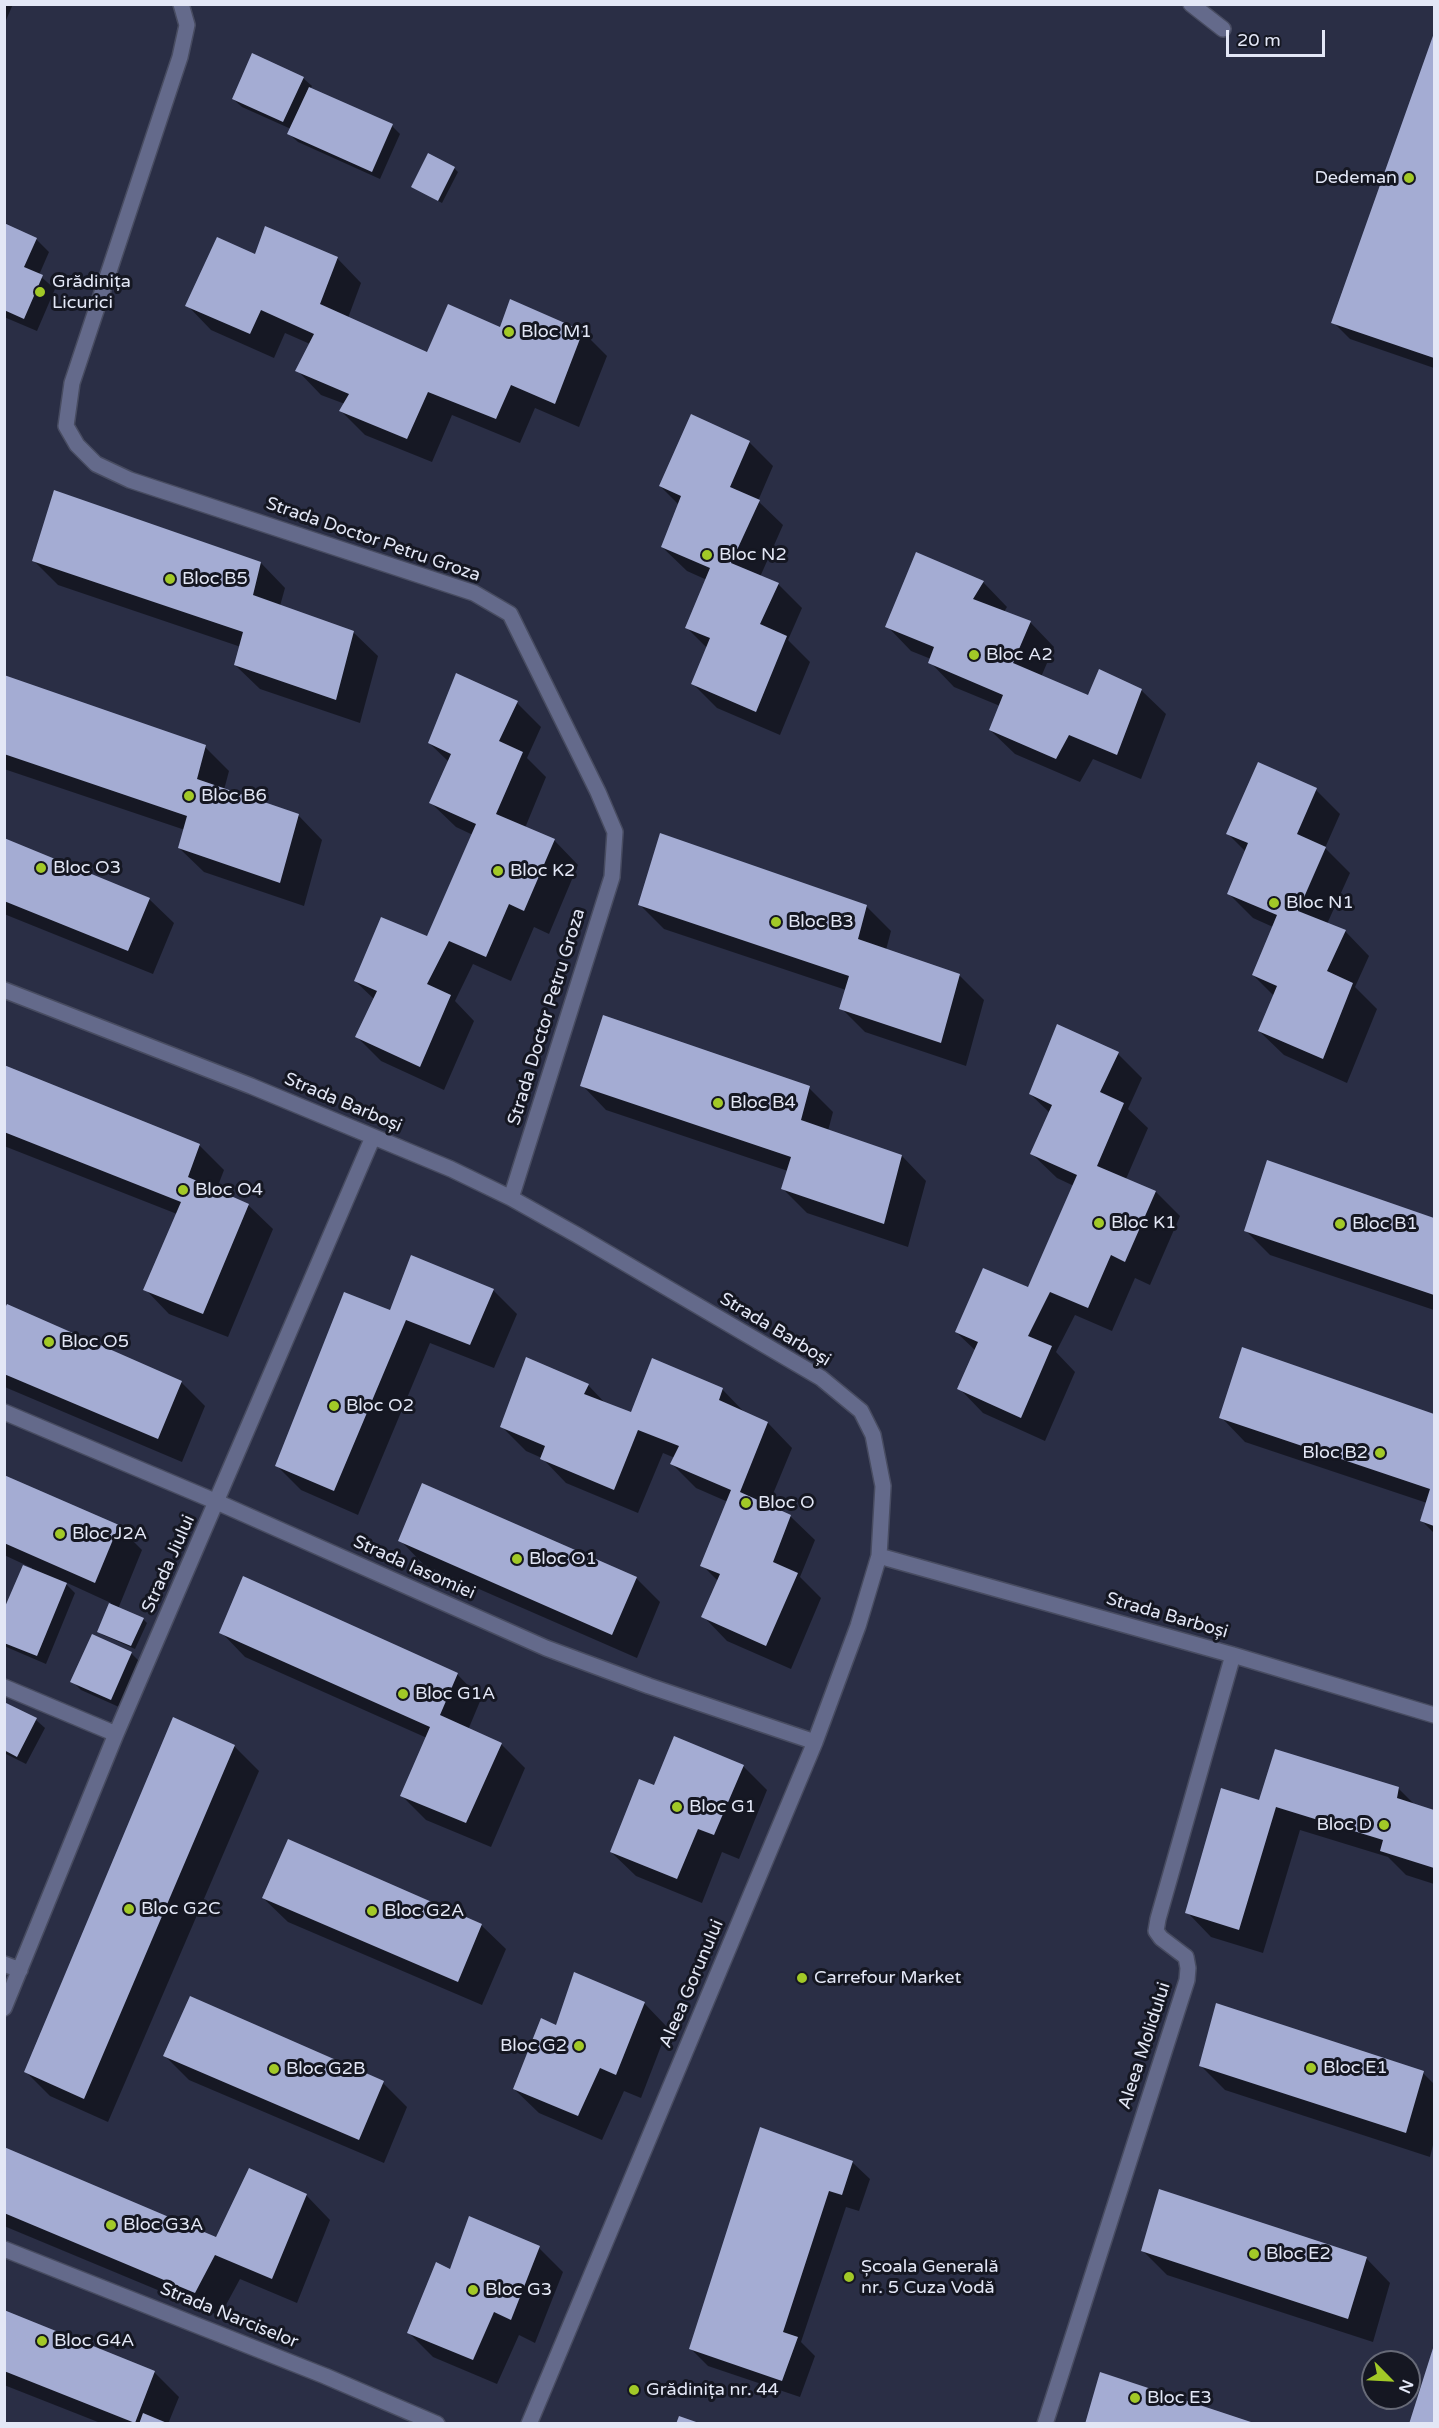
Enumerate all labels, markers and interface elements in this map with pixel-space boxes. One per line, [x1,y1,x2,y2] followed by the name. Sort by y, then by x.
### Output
[1229,18,1328,56] scale bar
[1237,29,1281,51] text: 20 m
[1314,167,1397,189] place label: Dedeman
[1402,171,1416,185] marker: Dedeman
[52,271,131,314] place label: Grădinița Licurici
[33,285,47,299] marker: Grădinița Licurici
[521,321,592,343] place label: Bloc M1
[502,325,516,339] marker: Bloc M1
[263,493,483,587] street label: Strada Doctor Petru Groza
[719,544,787,566] place label: Bloc N2
[700,548,714,562] marker: Bloc N2
[182,568,248,590] place label: Bloc B5
[163,572,177,586] marker: Bloc B5
[986,644,1053,666] place label: Bloc A2
[967,648,981,662] marker: Bloc A2
[201,785,267,807] place label: Bloc B6
[182,789,196,803] marker: Bloc B6
[53,857,121,879] place label: Bloc O3
[510,860,575,882] place label: Bloc K2
[34,861,48,875] marker: Bloc O3
[491,864,505,878] marker: Bloc K2
[1286,892,1354,914] place label: Bloc N1
[1267,896,1281,910] marker: Bloc N1
[504,906,590,1128] street label: Strada Doctor Petru Groza
[788,911,854,933] place label: Bloc B3
[769,915,783,929] marker: Bloc B3
[281,1069,405,1137] street label: Strada Barboși
[730,1092,796,1114] place label: Bloc B4
[711,1096,725,1110] marker: Bloc B4
[195,1179,263,1201] place label: Bloc O4
[176,1183,190,1197] marker: Bloc O4
[1111,1212,1176,1234] place label: Bloc K1
[1352,1213,1418,1235] place label: Bloc B1
[1092,1216,1106,1230] marker: Bloc K1
[1333,1217,1347,1231] marker: Bloc B1
[716,1288,834,1372] street label: Strada Barboși
[61,1331,129,1353] place label: Bloc O5
[42,1335,56,1349] marker: Bloc O5
[346,1395,414,1417] place label: Bloc O2
[327,1399,341,1413] marker: Bloc O2
[1302,1442,1368,1464] place label: Bloc B2
[1373,1446,1387,1460] marker: Bloc B2
[758,1492,815,1514] place label: Bloc O
[739,1496,753,1510] marker: Bloc O
[138,1512,200,1616] street label: Strada Jiului
[72,1523,147,1545] place label: Bloc J2A
[53,1527,67,1541] marker: Bloc J2A
[350,1531,478,1605] street label: Strada Iasomiei
[529,1548,597,1570] place label: Bloc O1
[510,1552,524,1566] marker: Bloc O1
[1104,1588,1230,1644] street label: Strada Barboși
[415,1683,495,1705] place label: Bloc G1A
[396,1687,410,1701] marker: Bloc G1A
[689,1796,756,1818] place label: Bloc G1
[670,1800,684,1814] marker: Bloc G1
[1316,1814,1372,1836] place label: Bloc D
[1377,1818,1391,1832] marker: Bloc D
[141,1898,220,1920] place label: Bloc G2C
[384,1900,464,1922] place label: Bloc G2A
[122,1902,136,1916] marker: Bloc G2C
[365,1904,379,1918] marker: Bloc G2A
[655,1917,729,2051] street label: Aleea Gorunului
[814,1967,961,1989] place label: Carrefour Market
[795,1971,809,1985] marker: Carrefour Market
[1114,1980,1176,2112] street label: Aleea Molidului
[500,2035,567,2057] place label: Bloc G2
[572,2039,586,2053] marker: Bloc G2
[1323,2057,1388,2079] place label: Bloc E1
[286,2058,365,2080] place label: Bloc G2B
[1304,2061,1318,2075] marker: Bloc E1
[267,2062,281,2076] marker: Bloc G2B
[123,2214,203,2236] place label: Bloc G3A
[104,2218,118,2232] marker: Bloc G3A
[1266,2243,1331,2265] place label: Bloc E2
[1247,2247,1261,2261] marker: Bloc E2
[861,2256,999,2298] place label: Școala Generală nr. 5 Cuza Vodă
[842,2270,856,2284] marker: Școala Generală nr. 5 Cuza Vodă
[157,2278,301,2354] street label: Strada Narciselor
[485,2279,552,2301] place label: Bloc G3
[466,2283,480,2297] marker: Bloc G3
[54,2330,134,2352] place label: Bloc G4A
[35,2334,49,2348] marker: Bloc G4A
[1361,2350,1421,2410] north arrow
[1394,2377,1417,2396] text: N
[646,2379,779,2401] place label: Grădinița nr. 44
[627,2383,641,2397] marker: Grădinița nr. 44
[1147,2387,1212,2409] place label: Bloc E3
[1128,2391,1142,2405] marker: Bloc E3

